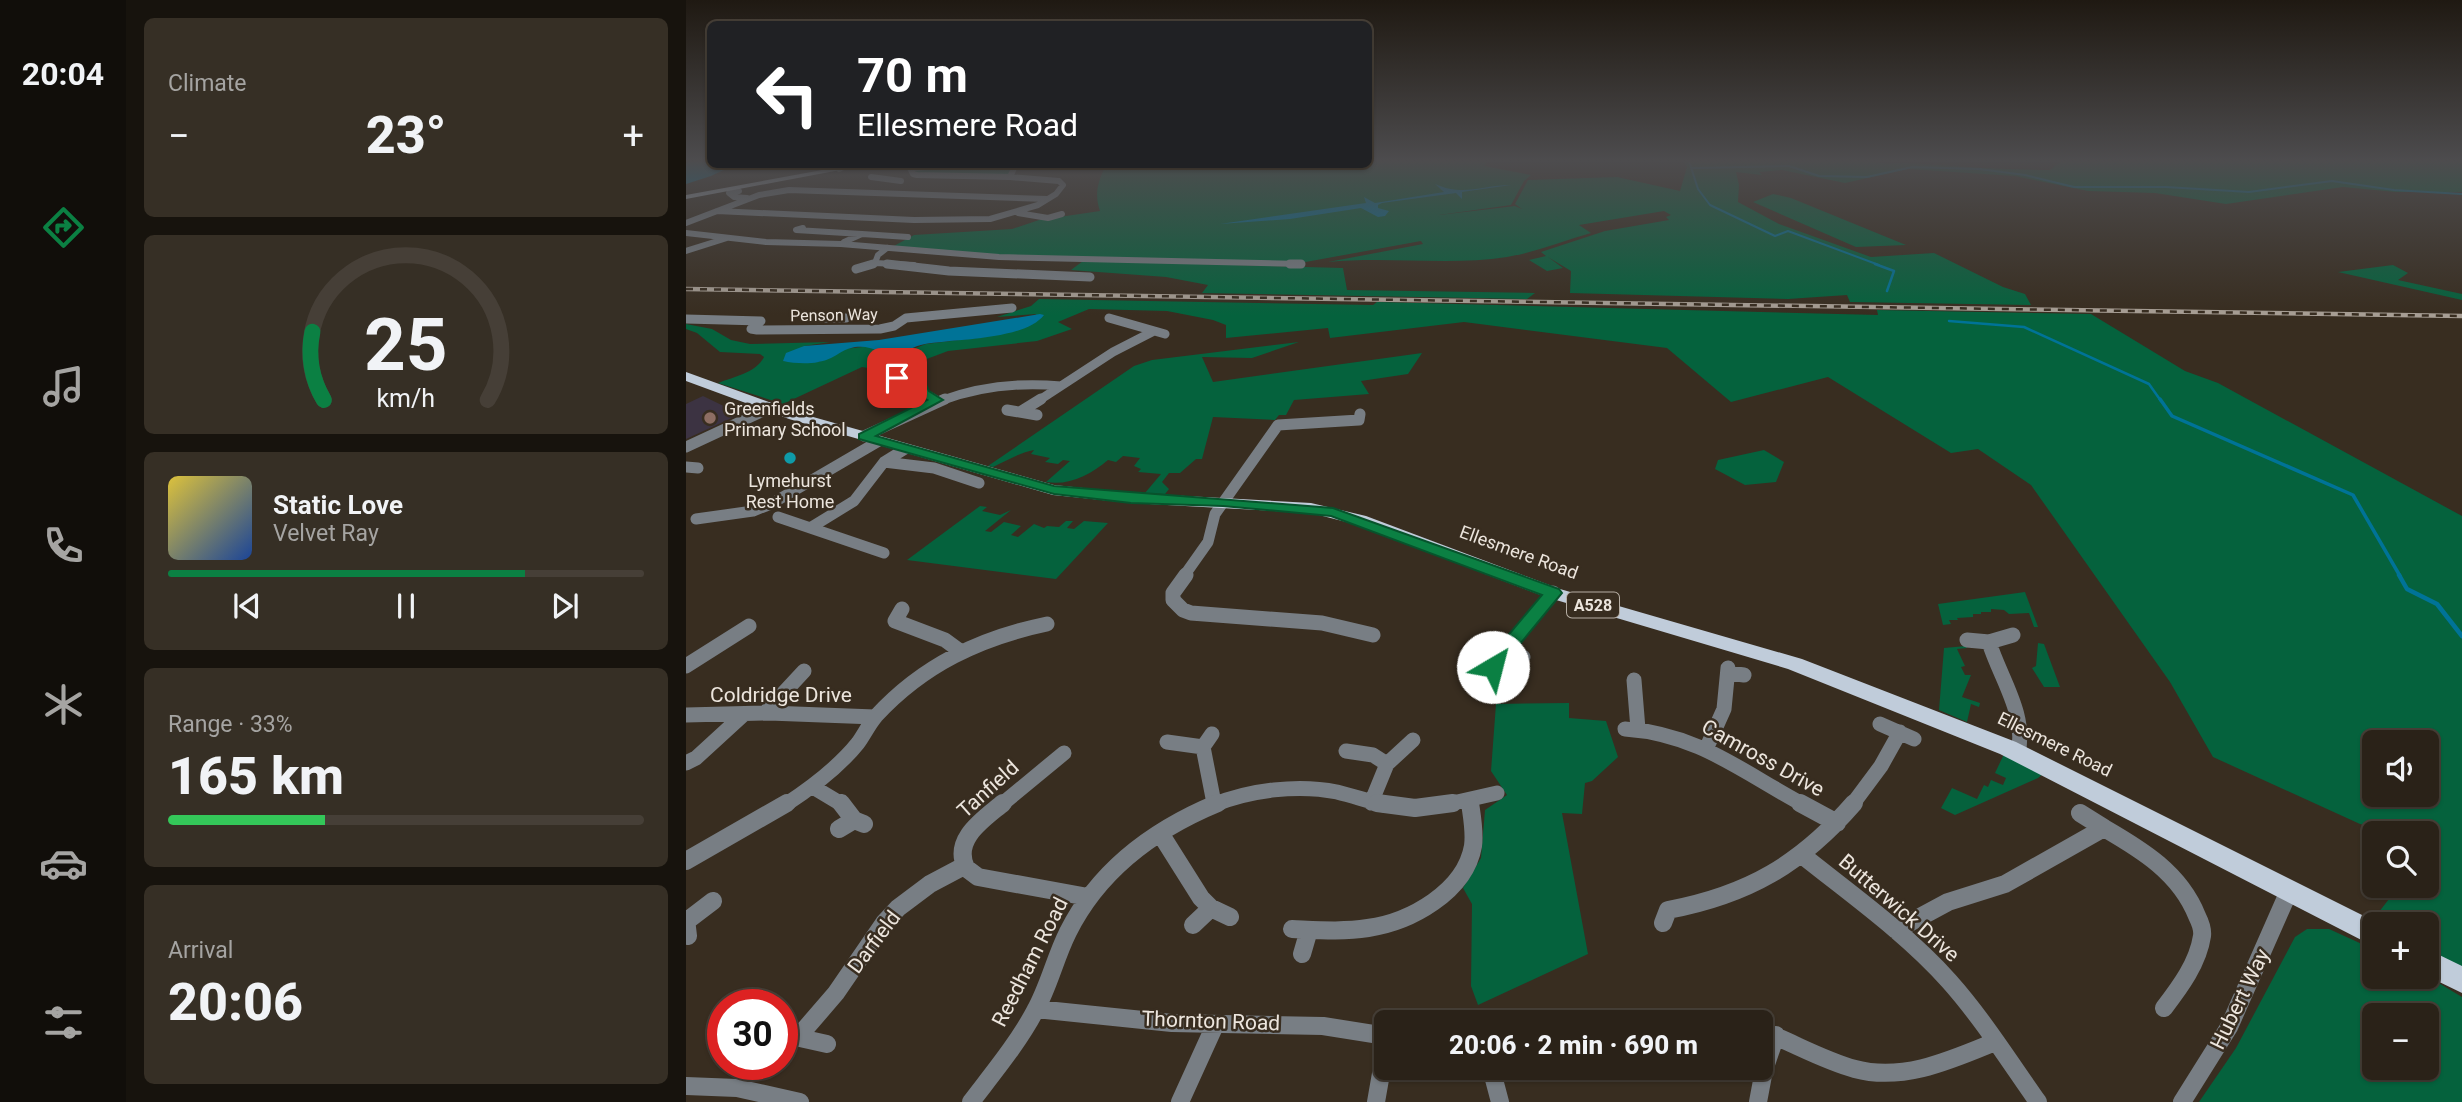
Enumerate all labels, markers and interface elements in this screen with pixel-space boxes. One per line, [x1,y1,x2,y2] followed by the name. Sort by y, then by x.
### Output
[857,47,968,104] text: 70 m
[742,49,833,140] icon: left
[22,55,104,93] text: 20:04
[168,70,247,97] text: Climate
[366,105,446,166] text: 23°
[857,106,1078,144] text: Ellesmere Road
[168,114,190,158] text: −
[622,114,644,158] text: +
[39,203,88,252] icon: directions
[364,303,448,389] text: 25
[790,305,878,325] street label: Penson Way
[867,348,927,408] pin
[878,359,916,397] icon: arrive
[39,362,88,411] icon: music
[377,384,435,413] text: km/h
[724,398,846,440] place label: Greenfields Primary School
[702,410,718,426] marker: Greenfields Primary School
[782,450,798,466] marker: Lymehurst Rest Home
[746,470,834,512] place label: Lymehurst Rest Home
[273,490,403,520] text: Static Love
[273,520,379,547] text: Velvet Ray
[39,521,88,570] icon: phone
[1457,521,1581,583] street label: Ellesmere Road
[228,587,266,625] icon: previous
[387,587,425,625] icon: pause
[546,587,584,625] icon: next
[1567,592,1619,618] road number: A528
[1456,630,1530,704] position arrow
[39,680,88,729] icon: climate
[710,683,852,707] street label: Coldridge Drive
[1994,707,2116,781] street label: Ellesmere Road
[168,711,293,738] text: Range · 33%
[1698,714,1828,802] street label: Camross Drive
[2362,730,2439,1080] map controls
[2362,730,2439,807] button: sound
[168,746,344,807] text: 165 km
[952,755,1024,823] street label: Tanfield
[2362,821,2439,898] button: search
[39,839,88,888] icon: car
[1834,849,1964,967] street label: Butterwick Drive
[987,893,1073,1031] street label: Reedham Road
[843,906,905,978] street label: Darfield
[2362,912,2439,989] button: +
[168,937,233,964] text: Arrival
[2205,945,2275,1053] street label: Hubert Way
[168,972,303,1033] text: 20:06
[707,989,798,1080] speed limit sign: 30
[39,998,88,1047] icon: filters
[2362,1003,2439,1080] button: −
[1141,1007,1281,1035] street label: Thornton Road
[1449,1030,1698,1060] text: 20:06 · 2 min · 690 m

